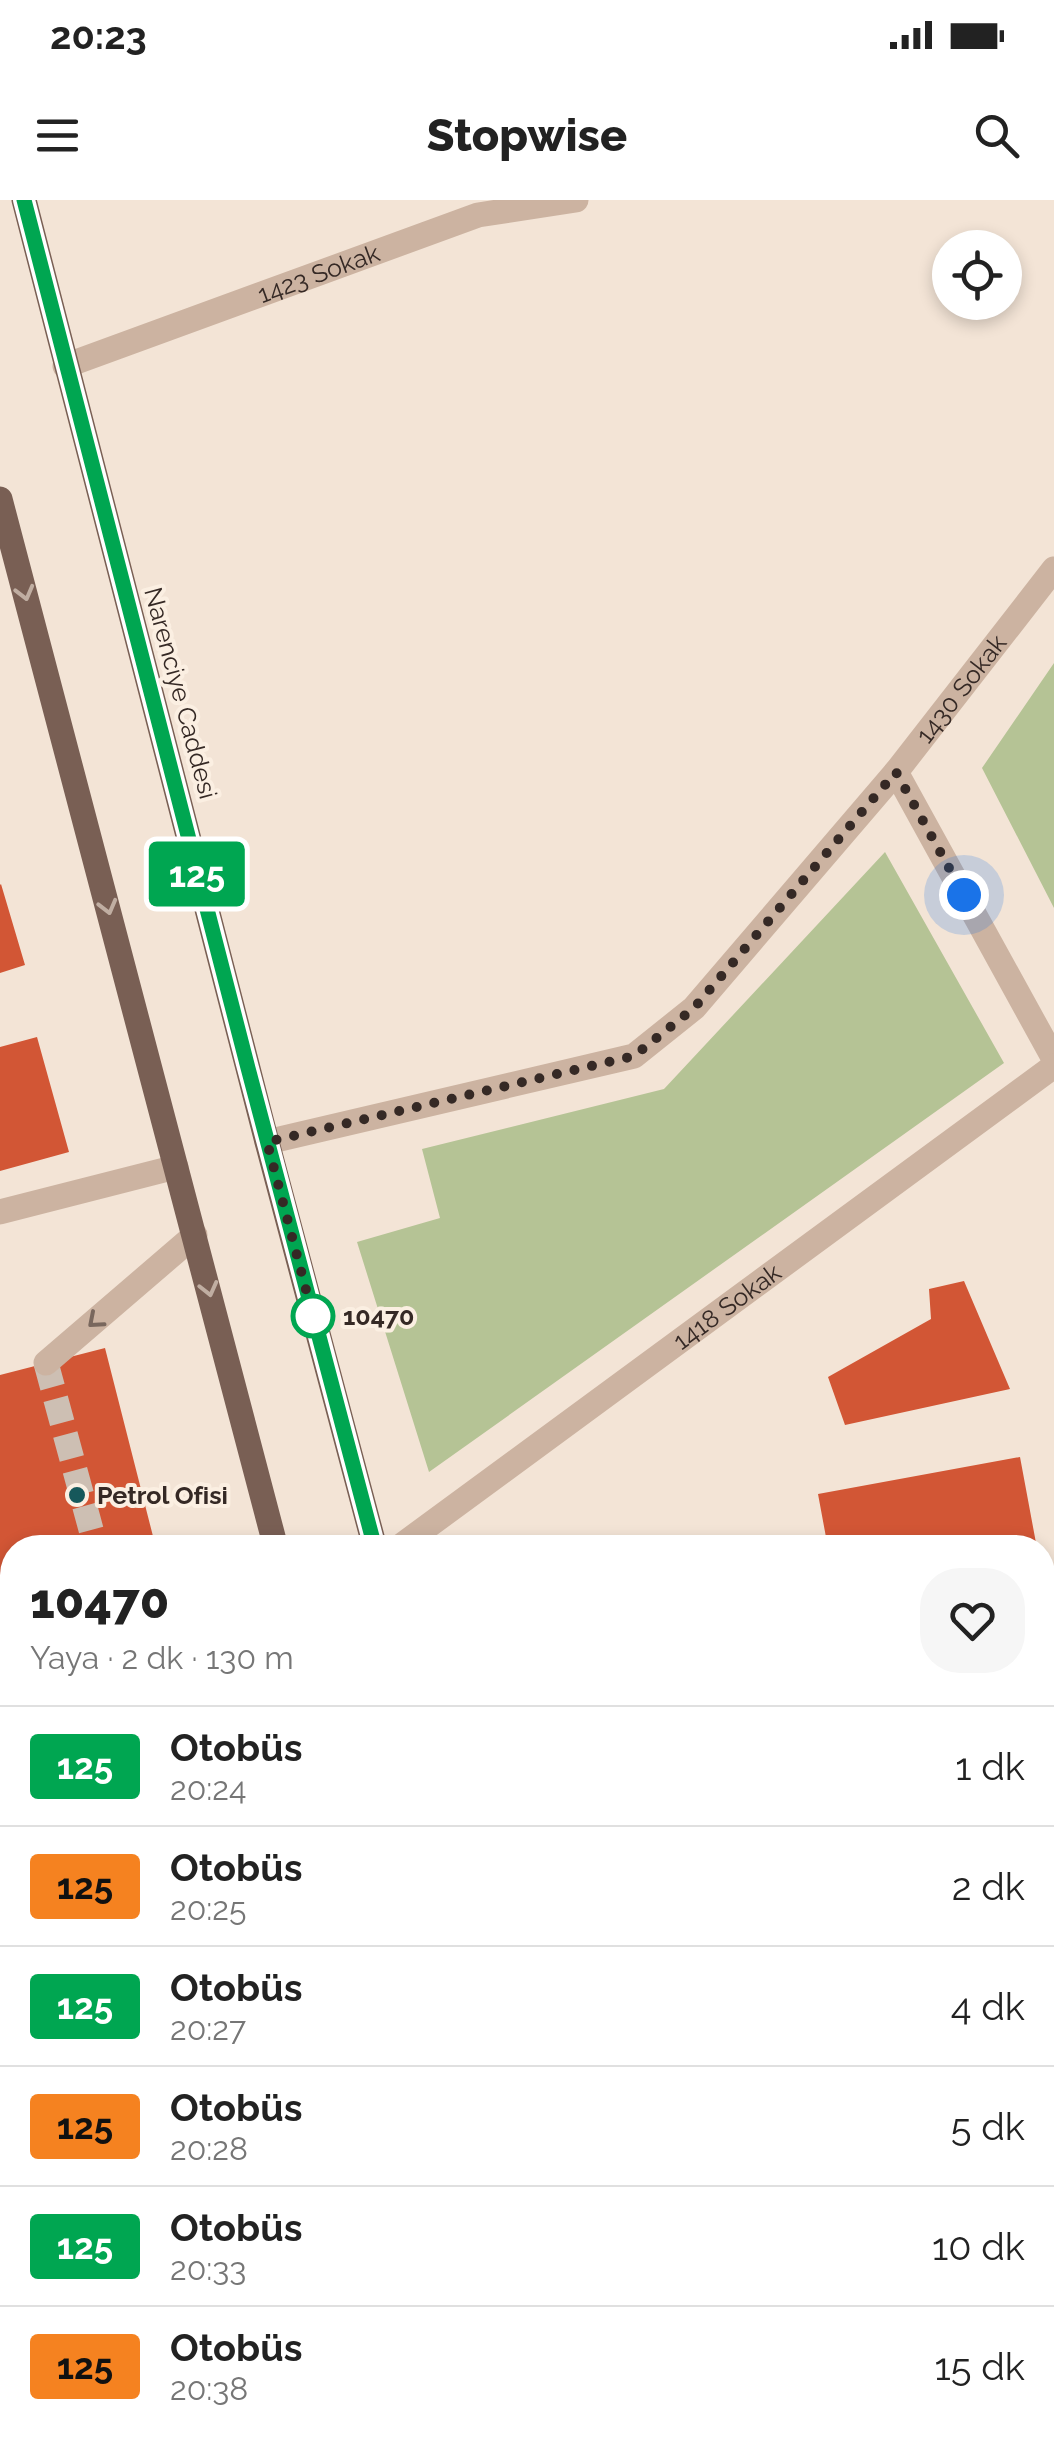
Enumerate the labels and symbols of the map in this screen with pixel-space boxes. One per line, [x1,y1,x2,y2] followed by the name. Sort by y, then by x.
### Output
[254,237,384,309] street label: 1423 Sokak
[13,584,34,601] one-way arrow
[138,584,224,802] street label: Narenciye Caddesi
[909,628,1013,749] street label: 1430 Sokak
[140,842,254,906] line badge: 125
[939,870,989,920] your location
[96,898,117,915] one-way arrow
[667,1256,787,1356] street label: 1418 Sokak
[197,1280,218,1297] one-way arrow
[292,1295,334,1337] marker: 10470
[343,1301,414,1331] place label: 10470
[88,1310,107,1328] one-way arrow
[97,1480,228,1510] place label: Petrol Ofisi
[66,1484,88,1506] marker: Petrol Ofisi

